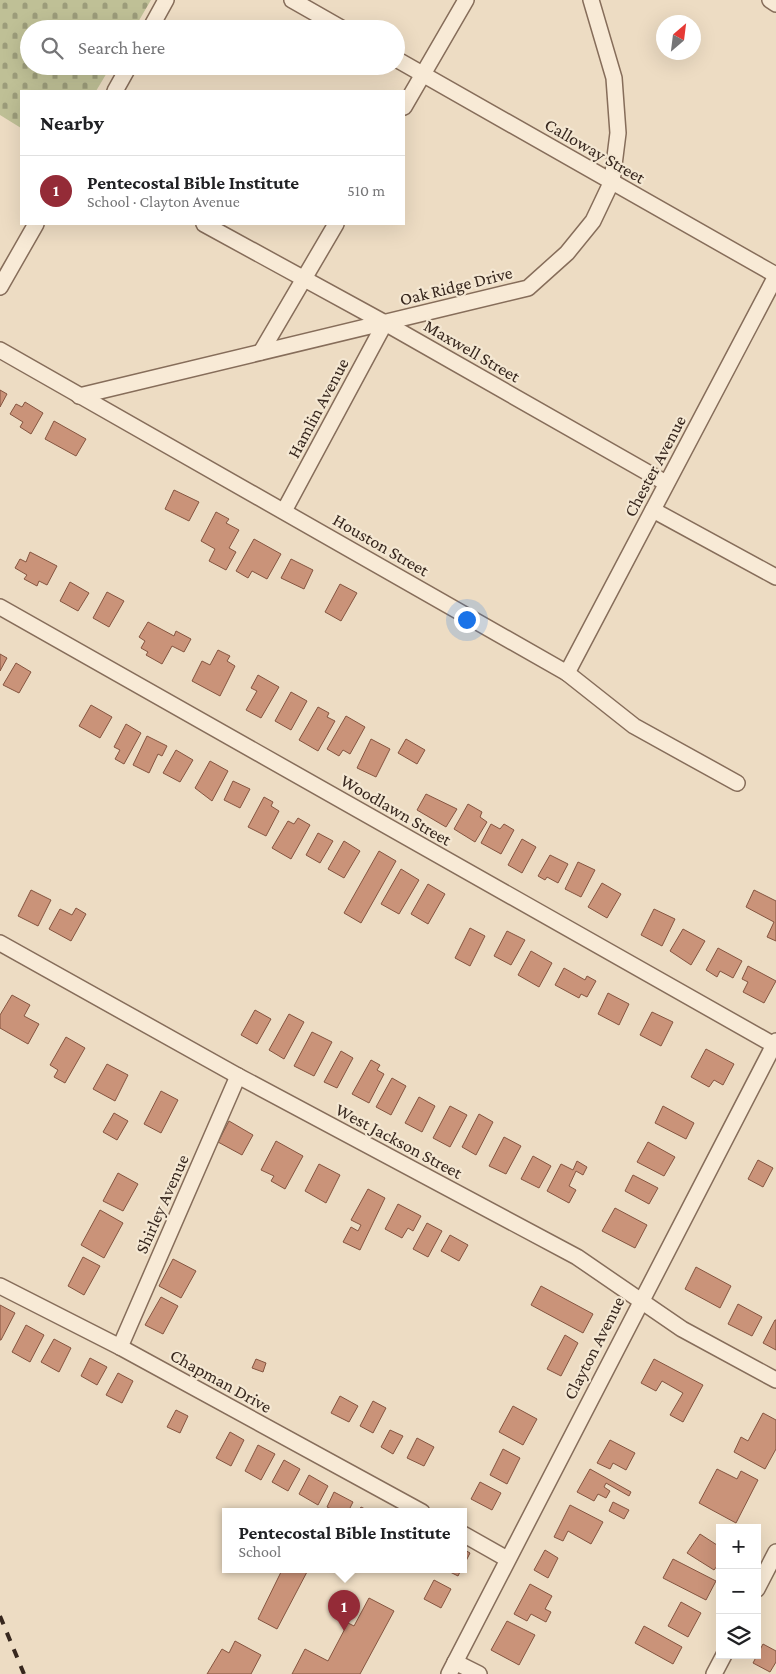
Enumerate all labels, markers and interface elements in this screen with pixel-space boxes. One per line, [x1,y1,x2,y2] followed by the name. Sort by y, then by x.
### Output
[656,15,701,60] north arrow
[20,20,405,75] search box
[38,34,66,62] icon: search
[78,37,165,58] text: Search here
[40,111,104,135] text: Nearby
[541,114,650,188] street label: Calloway Street
[87,172,299,193] text: Pentecostal Bible Institute
[53,182,59,199] text: 1
[347,182,385,199] text: 510 m
[87,193,240,210] text: School · Clayton Avenue
[398,262,515,310] street label: Oak Ridge Drive
[420,315,524,387] street label: Maxwell Street
[283,355,353,461] street label: Hamlin Avenue
[620,412,690,520] street label: Chester Avenue
[330,510,433,581] street label: Houston Street
[454,607,480,633] your location
[337,770,456,850] street label: Woodlawn Street
[332,1099,467,1183] street label: West Jackson Street
[131,1151,193,1257] street label: Shirley Avenue
[559,1293,629,1403] street label: Clayton Avenue
[167,1345,275,1417] street label: Chapman Drive
[222,1508,467,1573] popup
[238,1522,451,1543] text: Pentecostal Bible Institute
[716,1524,761,1659] map controls
[716,1524,761,1569] button: +
[238,1543,281,1560] text: School
[716,1569,761,1614] button: −
[328,1590,360,1631] pin: 1
[716,1614,761,1659] button: layers

